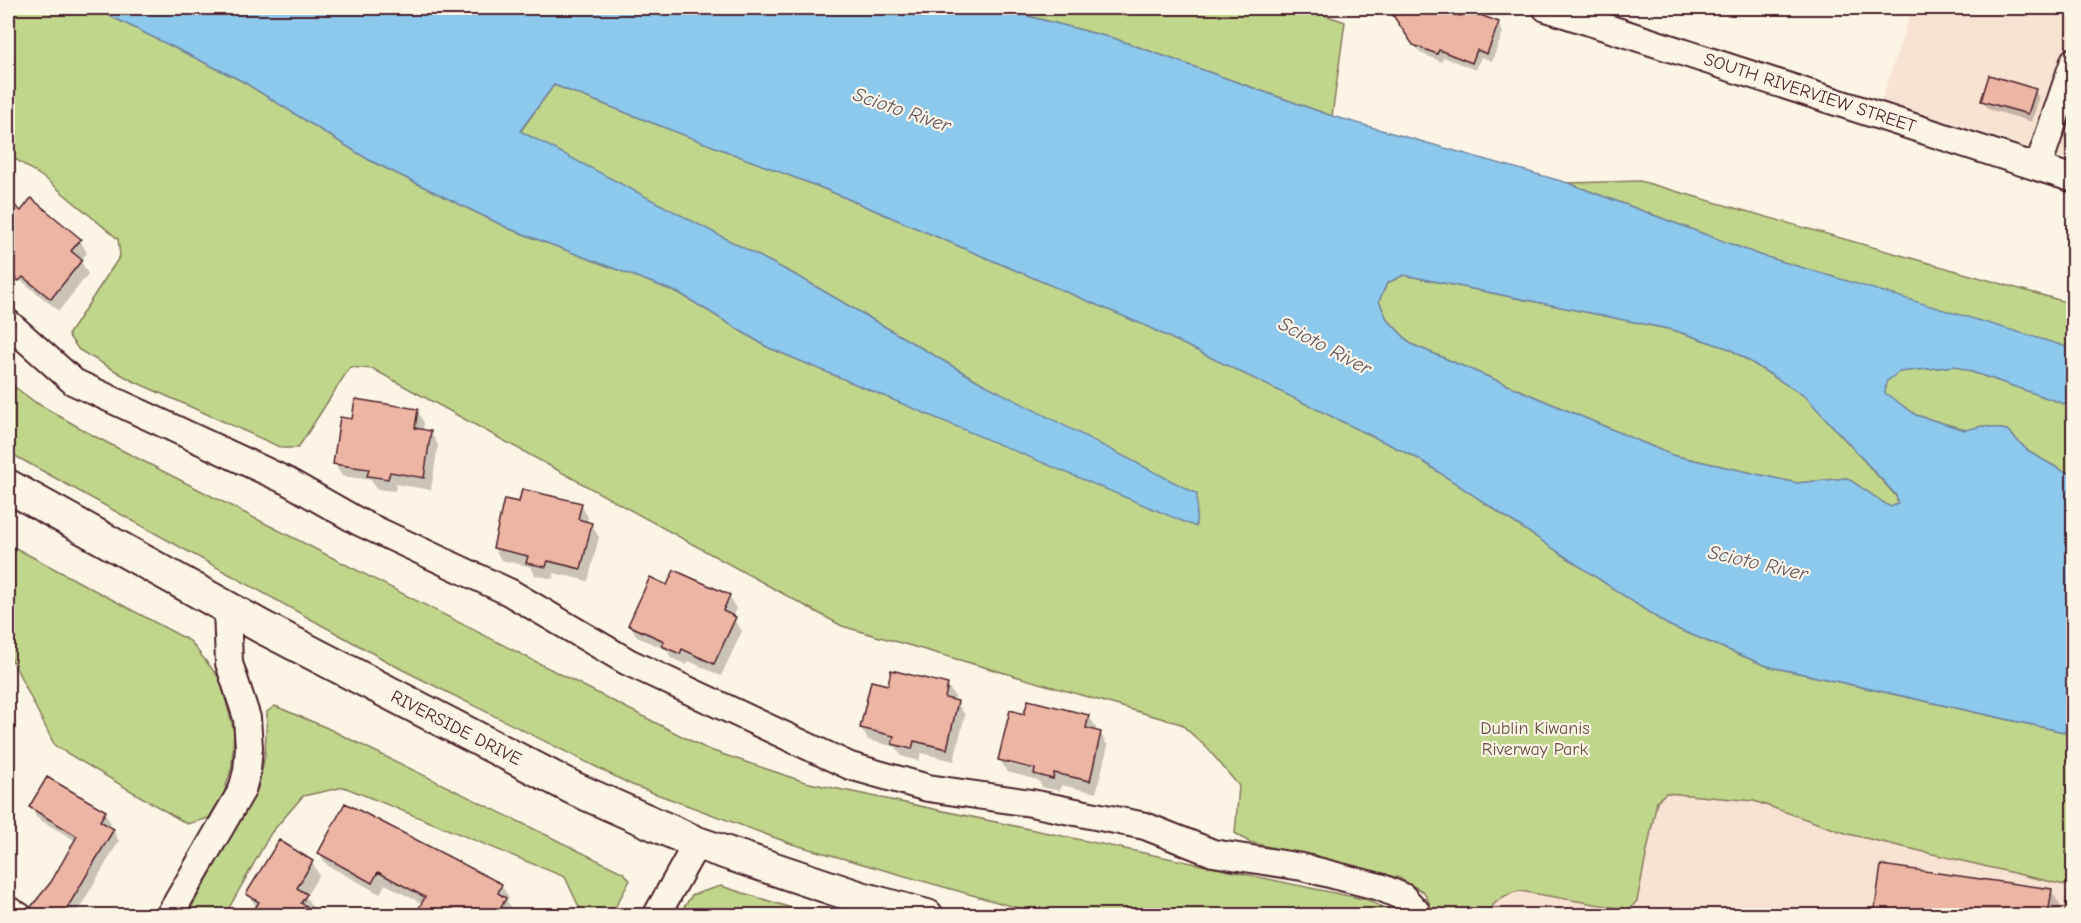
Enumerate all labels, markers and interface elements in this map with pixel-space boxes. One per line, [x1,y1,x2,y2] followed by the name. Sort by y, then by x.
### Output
[1701,49,1919,137] street label: SOUTH RIVERVIEW STREET
[850,83,955,138] water label: Scioto River
[1275,312,1376,381] water label: Scioto River
[1706,540,1811,586] water label: Scioto River
[387,686,525,770] street label: RIVERSIDE DRIVE
[1480,718,1590,760] park label: Dublin Kiwanis Riverway Park

